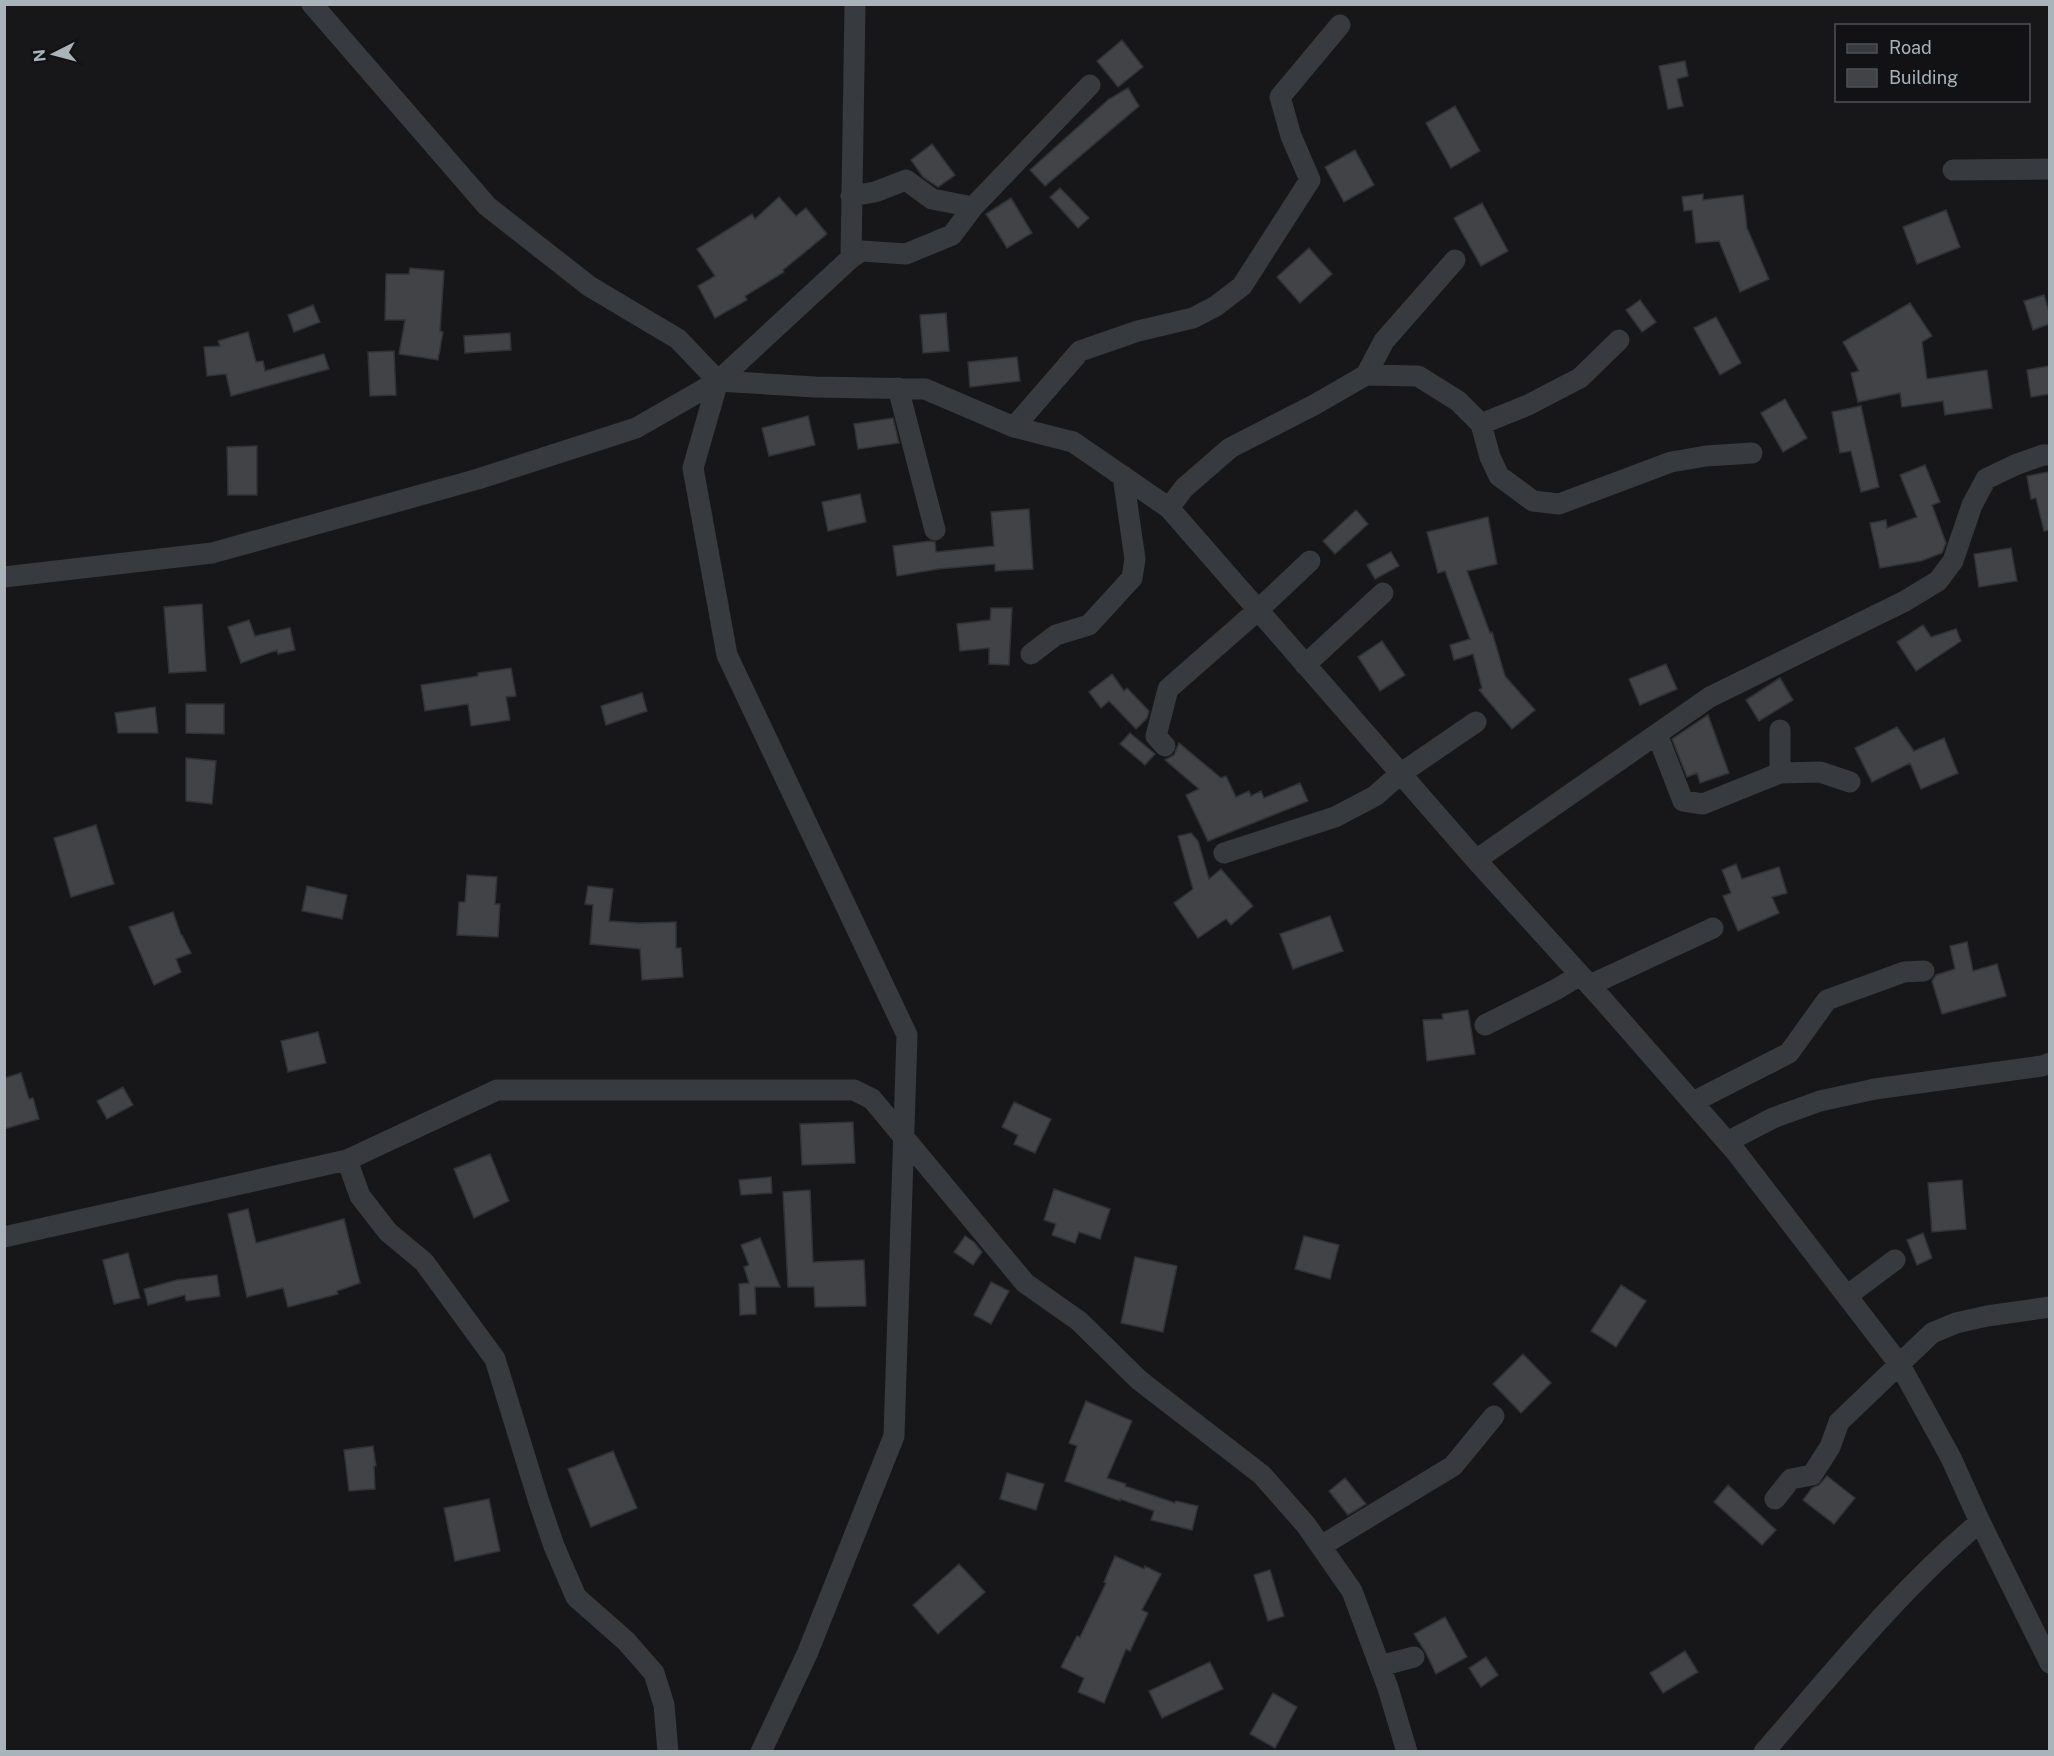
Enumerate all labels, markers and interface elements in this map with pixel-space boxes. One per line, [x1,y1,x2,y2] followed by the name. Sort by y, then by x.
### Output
[24,24,84,84] north arrow
[1835,24,2030,102] legend
[1889,37,1932,58] text: Road
[29,48,50,63] text: N
[1889,67,1958,88] text: Building

